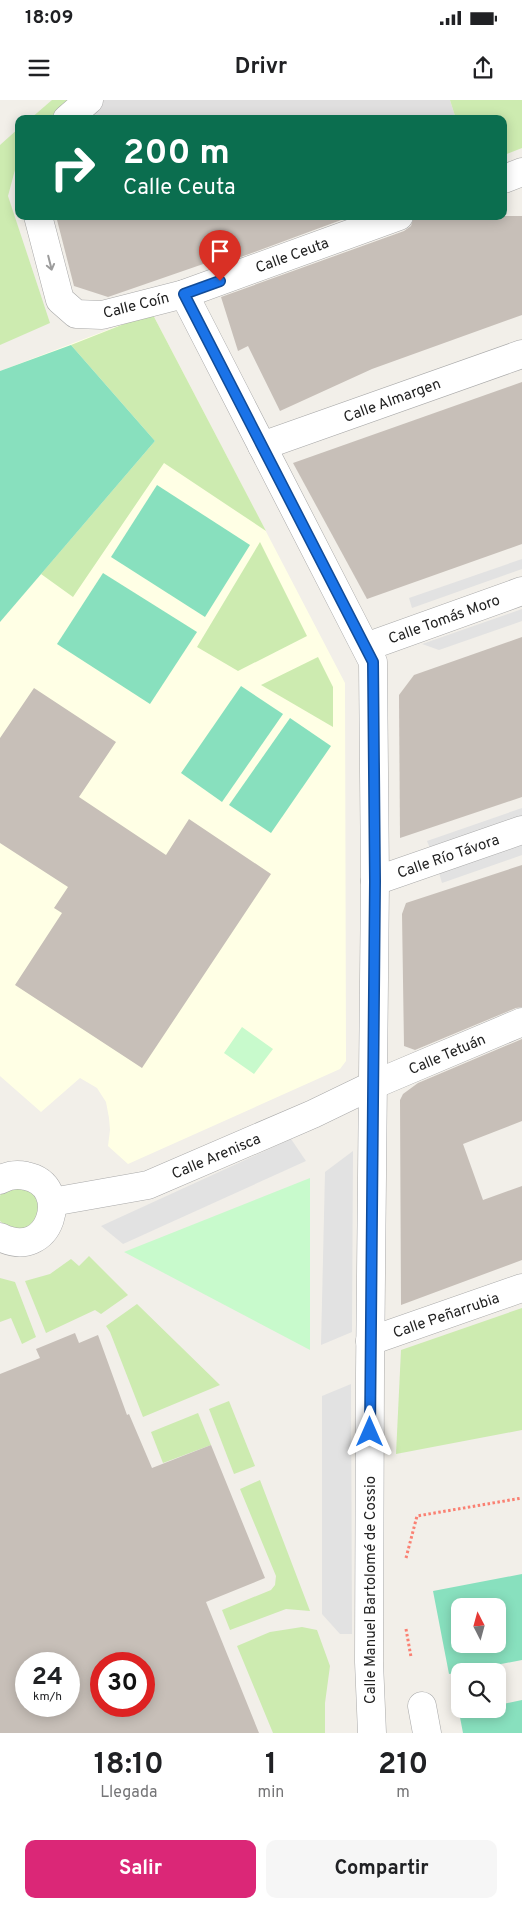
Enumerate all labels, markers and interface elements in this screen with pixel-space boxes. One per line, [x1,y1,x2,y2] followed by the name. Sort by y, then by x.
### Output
[25,6,73,30] text: 18:09
[25,54,53,82] icon: menu
[235,54,287,81] text: Drivr
[469,54,497,82] icon: share
[123,132,230,176] text: 200 m
[40,135,105,200] icon: right
[123,175,236,202] text: Calle Ceuta
[199,230,241,281] pin
[253,234,332,278] street label: Calle Ceuta
[206,237,234,265] icon: arrive
[46,255,55,271] one-way arrow
[101,289,171,324] street label: Calle Coín
[341,375,444,428] street label: Calle Almargen
[386,591,503,649] street label: Calle Tomás Moro
[395,831,502,884] street label: Calle Río Távora
[406,1031,489,1080] street label: Calle Tetuán
[169,1130,264,1185] street label: Calle Arenisca
[391,1289,502,1344] street label: Calle Peñarrubia
[343,1405,395,1457] position arrow
[362,1476,381,1704] street label: Calle Manuel Bartolomé de Cossio
[451,1598,506,1652] north arrow
[451,1598,506,1718] map controls
[90,1652,155,1717] speed limit sign: 30
[32,1662,63,1694] text: 24
[451,1663,506,1718] button: search
[33,1689,62,1705] text: km/h
[94,1747,164,1784] text: 18:10
[265,1747,277,1784] text: 1
[378,1747,428,1784] text: 210
[100,1783,157,1803] text: Llegada
[258,1783,284,1803] text: min
[396,1783,410,1803] text: m
[25,1840,256,1898] button: Salir
[266,1840,497,1898] button: Compartir

